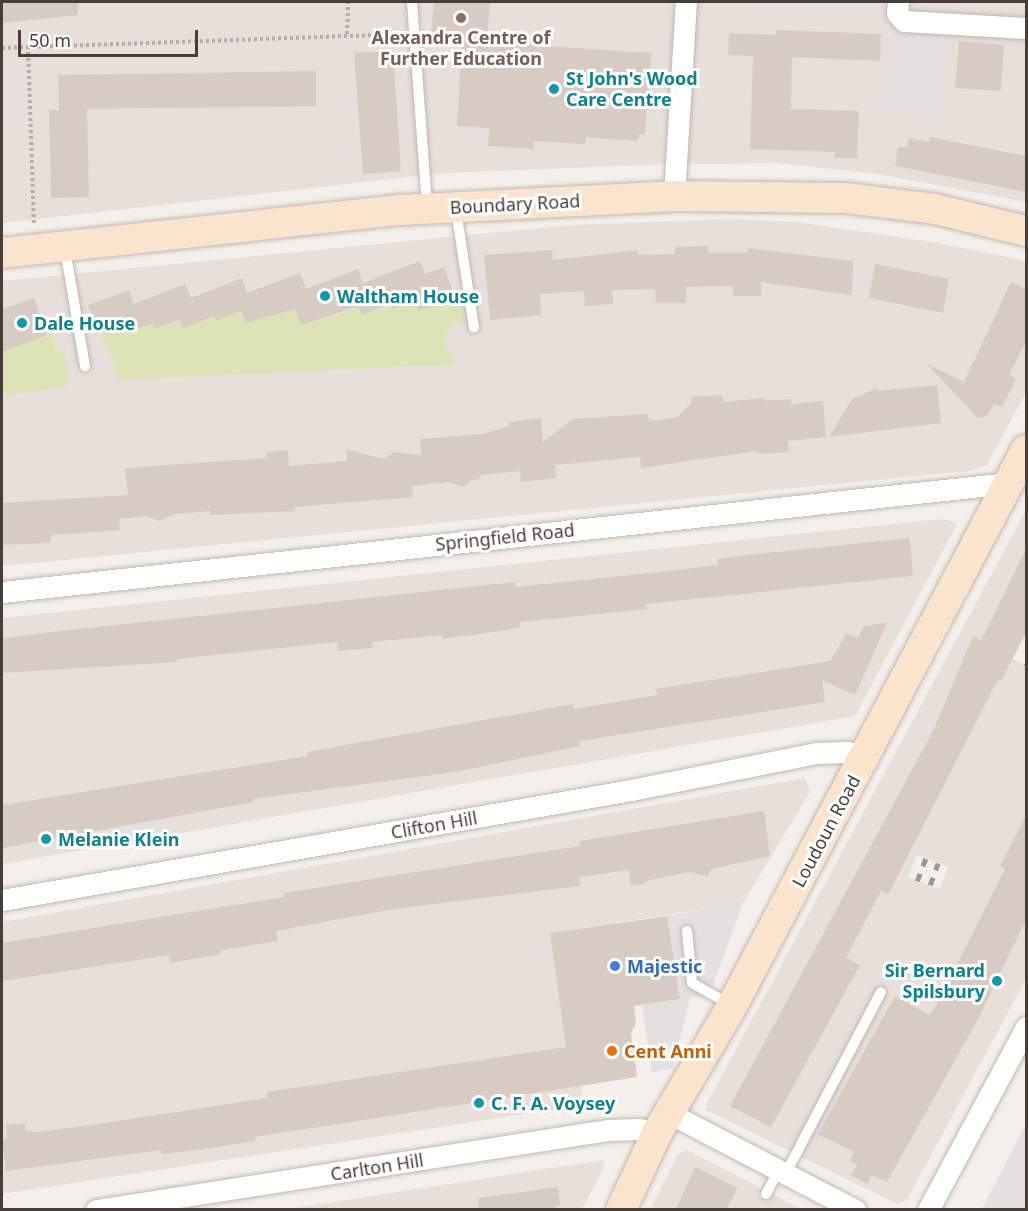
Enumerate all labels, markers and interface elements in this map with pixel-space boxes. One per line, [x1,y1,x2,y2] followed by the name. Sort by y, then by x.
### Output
[454,11,468,25] marker: Alexandra Centre of Further Education
[21,18,201,56] scale bar
[372,27,550,70] place label: Alexandra Centre of Further Education
[29,28,71,52] text: 50 m
[566,68,698,110] place label: St John's Wood Care Centre
[547,82,561,96] marker: St John's Wood Care Centre
[449,190,581,218] street label: Boundary Road
[337,285,479,307] place label: Waltham House
[318,289,332,303] marker: Waltham House
[34,312,135,334] place label: Dale House
[15,316,29,330] marker: Dale House
[434,519,576,555] street label: Springfield Road
[787,771,865,891] street label: Loudoun Road
[389,807,479,843] street label: Clifton Hill
[58,828,180,850] place label: Melanie Klein
[39,832,53,846] marker: Melanie Klein
[627,955,702,977] place label: Majestic
[608,959,622,973] marker: Majestic
[885,960,985,1002] place label: Sir Bernard Spilsbury
[990,974,1004,988] marker: Sir Bernard Spilsbury
[624,1040,712,1062] place label: Cent Anni
[605,1044,619,1058] marker: Cent Anni
[491,1092,615,1114] place label: C. F. A. Voysey
[472,1096,486,1110] marker: C. F. A. Voysey
[329,1149,425,1185] street label: Carlton Hill

